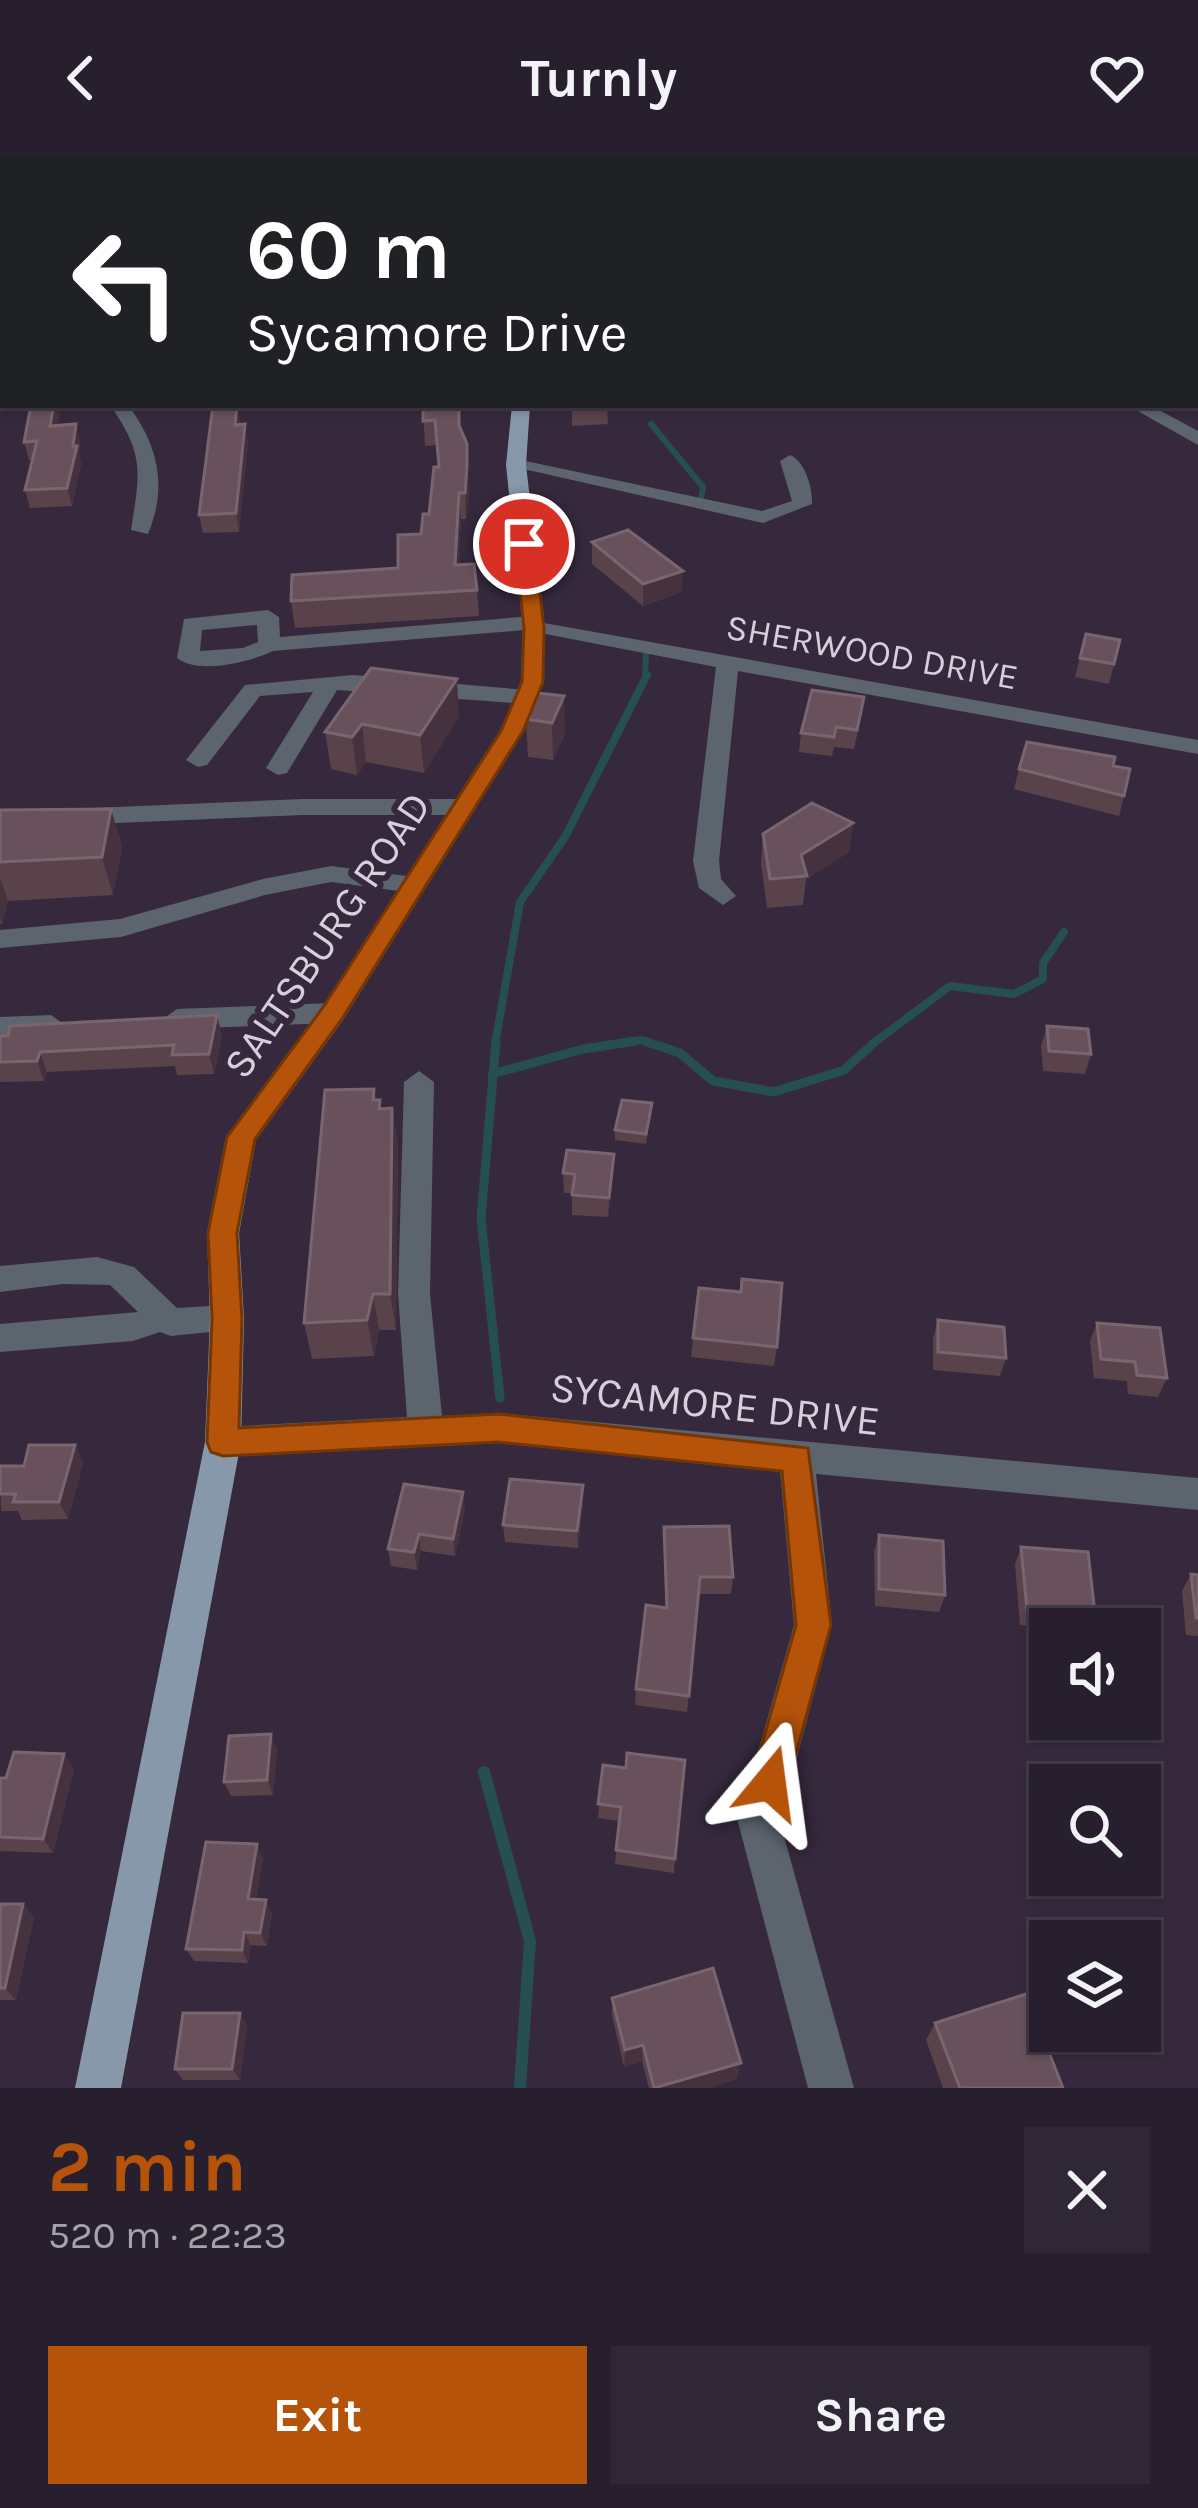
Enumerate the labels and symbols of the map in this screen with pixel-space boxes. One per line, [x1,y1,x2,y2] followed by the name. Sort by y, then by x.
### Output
[473,493,575,595] pin
[723,606,1021,698] street label: SHERWOOD DRIVE
[213,782,441,1088] street label: SALTSBURG ROAD
[548,1362,882,1446] street label: SYCAMORE DRIVE
[707,1720,833,1846] position arrow

